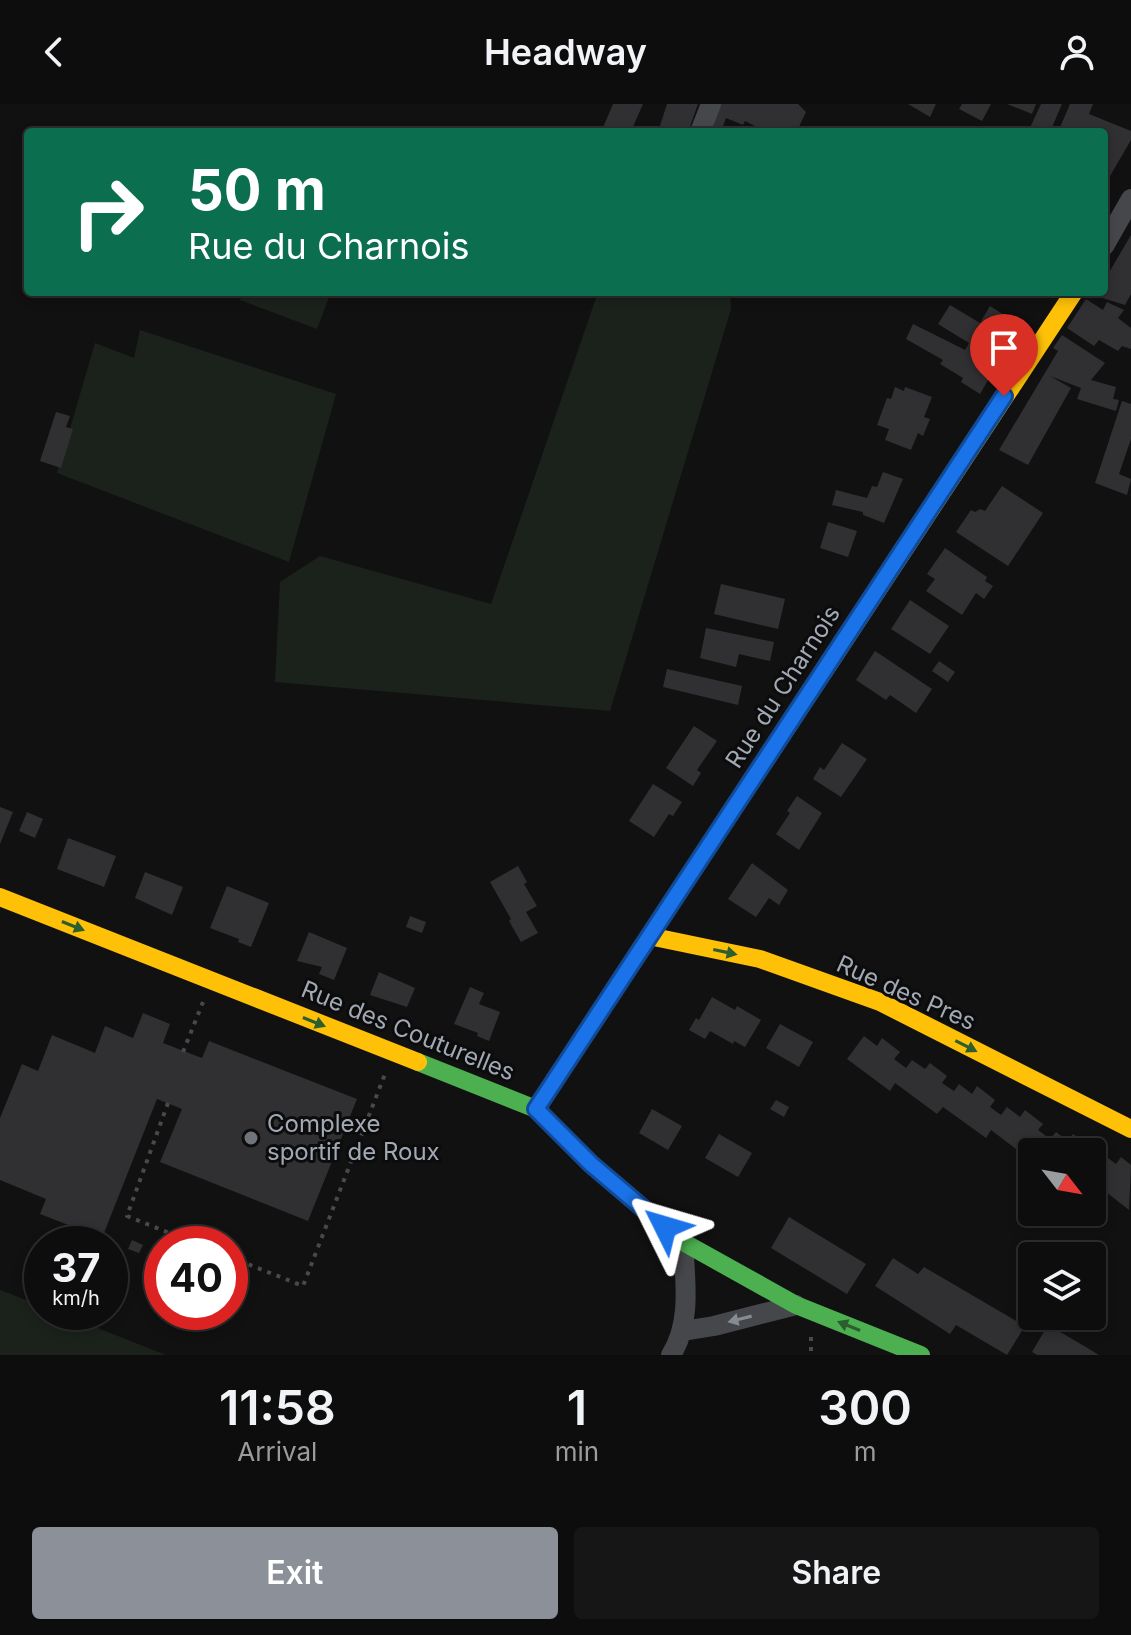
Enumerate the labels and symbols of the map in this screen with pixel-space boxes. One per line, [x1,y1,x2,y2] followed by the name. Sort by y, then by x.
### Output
[970,314,1038,396] pin
[719,600,846,773] street label: Rue du Charnois
[61,920,85,933] one-way arrow
[713,946,738,959] one-way arrow
[832,949,980,1036] street label: Rue des Pres
[297,974,519,1087] street label: Rue des Couturelles
[302,1016,326,1029] one-way arrow
[955,1040,978,1053] one-way arrow
[267,1109,440,1166] place label: Complexe sportif de Roux
[242,1129,260,1147] marker: Complexe sportif de Roux
[1018,1138,1106,1226] north arrow
[623,1185,707,1269] position arrow
[144,1226,248,1330] speed limit sign: 40
[727,1314,752,1326] one-way arrow
[837,1319,861,1332] one-way arrow

